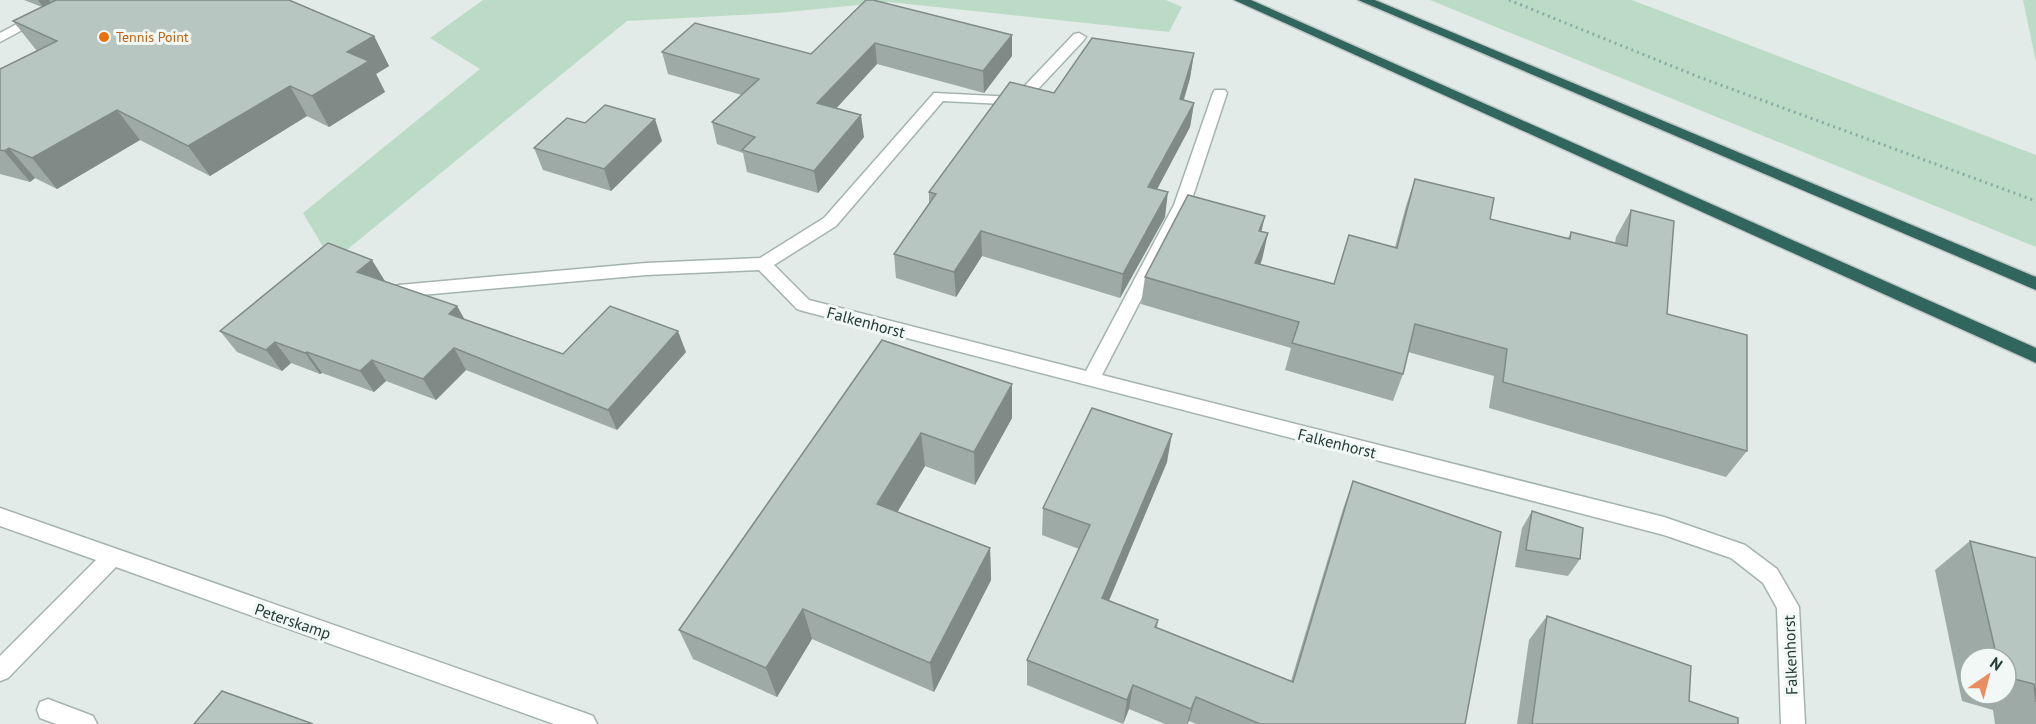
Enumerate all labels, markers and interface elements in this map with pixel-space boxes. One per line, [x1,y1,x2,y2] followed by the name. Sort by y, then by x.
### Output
[116,28,189,46] place label: Tennis Point
[97,30,111,44] marker: Tennis Point
[825,302,908,342] street label: Falkenhorst
[1296,424,1379,463] street label: Falkenhorst
[252,599,334,643] street label: Peterskamp
[1779,614,1801,695] street label: Falkenhorst
[1958,646,2018,706] north arrow
[1987,653,2007,675] text: N

